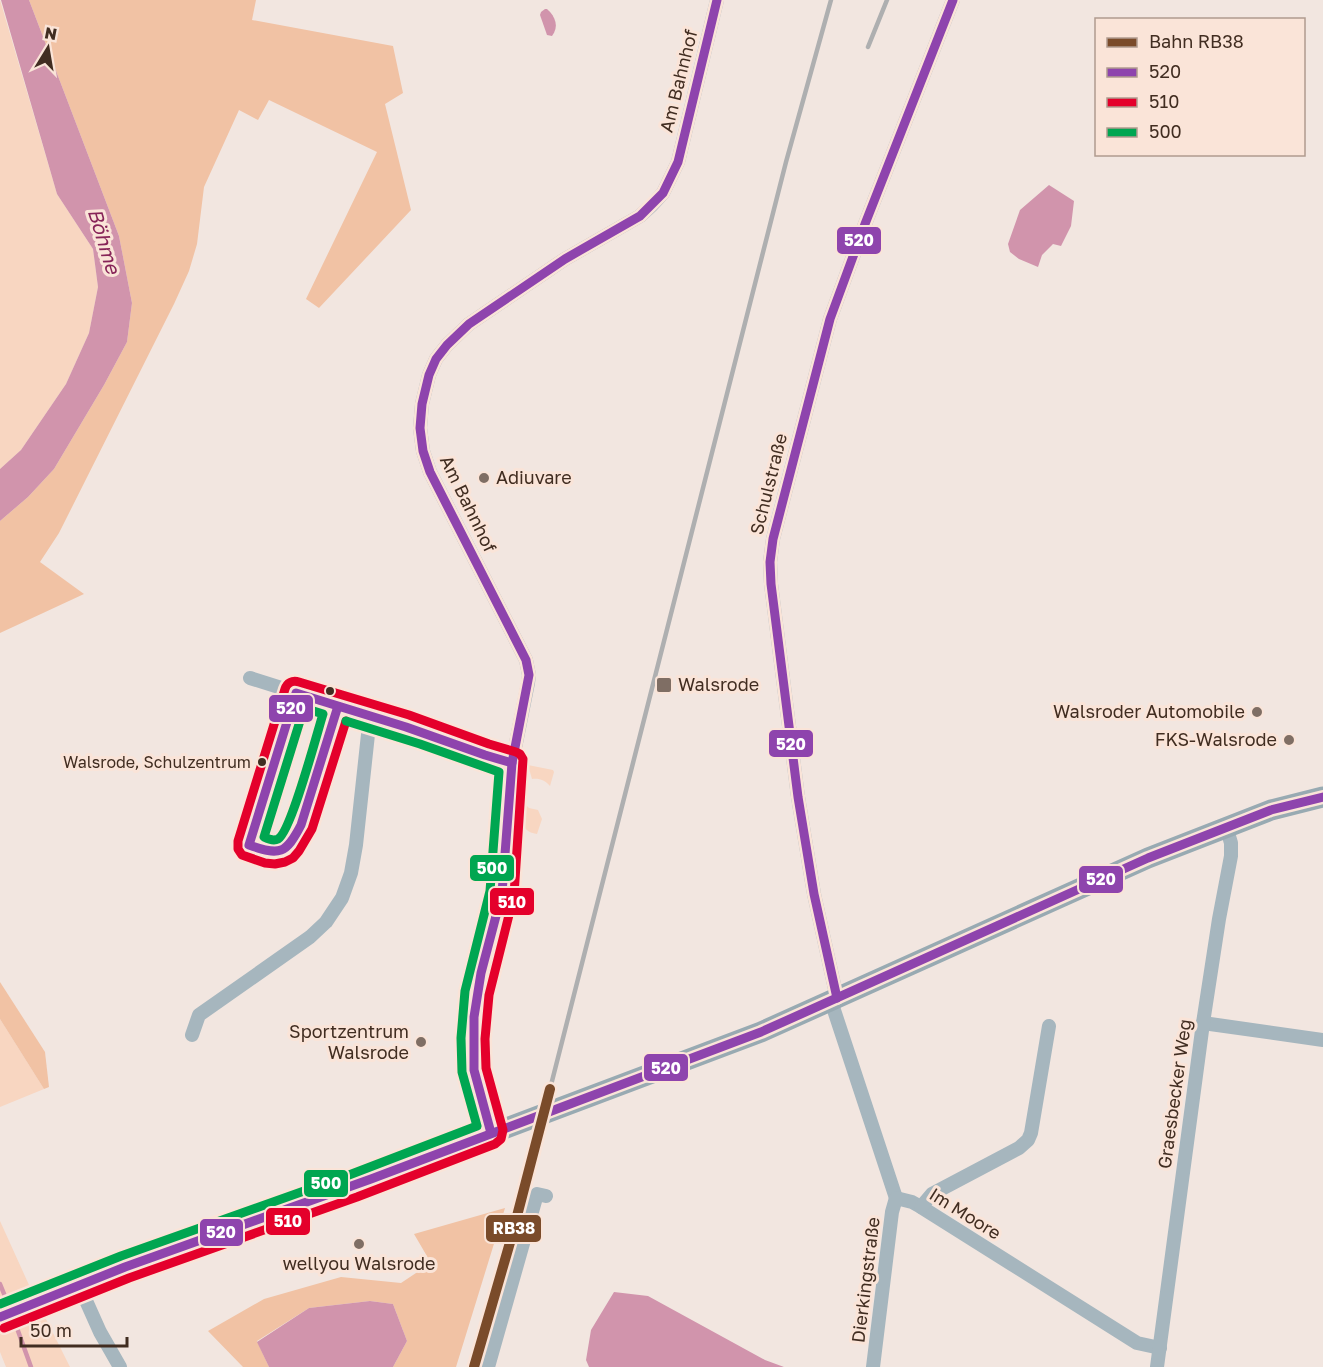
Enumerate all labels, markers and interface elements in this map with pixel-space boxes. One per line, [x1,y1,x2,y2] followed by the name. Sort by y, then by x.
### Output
[18,18,78,78] north arrow
[1095,18,1305,156] legend
[43,22,59,44] text: N
[655,27,702,134] street label: Am Bahnhof
[1149,30,1244,52] text: Bahn RB38
[1149,60,1181,82] text: 520
[1149,90,1179,112] text: 510
[1149,120,1182,142] text: 500
[84,205,127,278] water label: Böhme
[836,226,882,255] line badge: 520
[844,230,874,250] text: 520
[745,431,791,537] street label: Schulstraße
[436,451,502,556] street label: Am Bahnhof
[496,466,572,488] place label: Adiuvare
[477,471,491,485] marker: Adiuvare
[678,673,759,695] place label: Walsrode
[655,676,673,694] marker: Walsrode
[324,685,336,697] unlabelled marker
[268,694,314,723] line badge: 520
[276,698,306,718] text: 520
[1053,700,1245,722] place label: Walsroder Automobile
[1250,705,1264,719] marker: Walsroder Automobile
[1155,728,1277,750] place label: FKS-Walsrode
[768,729,814,758] line badge: 520
[1282,733,1296,747] marker: FKS-Walsrode
[776,734,806,754] text: 520
[63,752,251,772] place label: Walsrode, Schulzentrum
[256,756,268,768] marker: Walsrode, Schulzentrum
[469,854,515,882] line badge: 500
[477,858,507,878] text: 500
[1078,865,1124,894] line badge: 520
[1086,869,1116,889] text: 520
[489,887,535,916] line badge: 510
[498,892,526,912] text: 510
[1153,1018,1195,1170] street label: Graesbecker Weg
[289,1020,409,1063] place label: Sportzentrum Walsrode
[414,1035,428,1049] marker: Sportzentrum Walsrode
[643,1053,689,1082] line badge: 520
[651,1058,681,1078] text: 520
[303,1169,349,1198] line badge: 500
[311,1173,341,1193] text: 500
[926,1183,1005,1244] street label: Im Moore
[265,1207,311,1236] line badge: 510
[274,1211,302,1231] text: 510
[485,1214,542,1243] line badge: RB38
[846,1216,884,1344] street label: Dierkingstraße
[199,1218,244,1247] line badge: 520
[493,1218,535,1238] text: RB38
[206,1222,236,1242] text: 520
[352,1237,366,1251] marker: wellyou Walsrode
[282,1252,436,1274] place label: wellyou Walsrode
[21,1310,128,1348] scale bar
[30,1319,72,1341] text: 50 m

